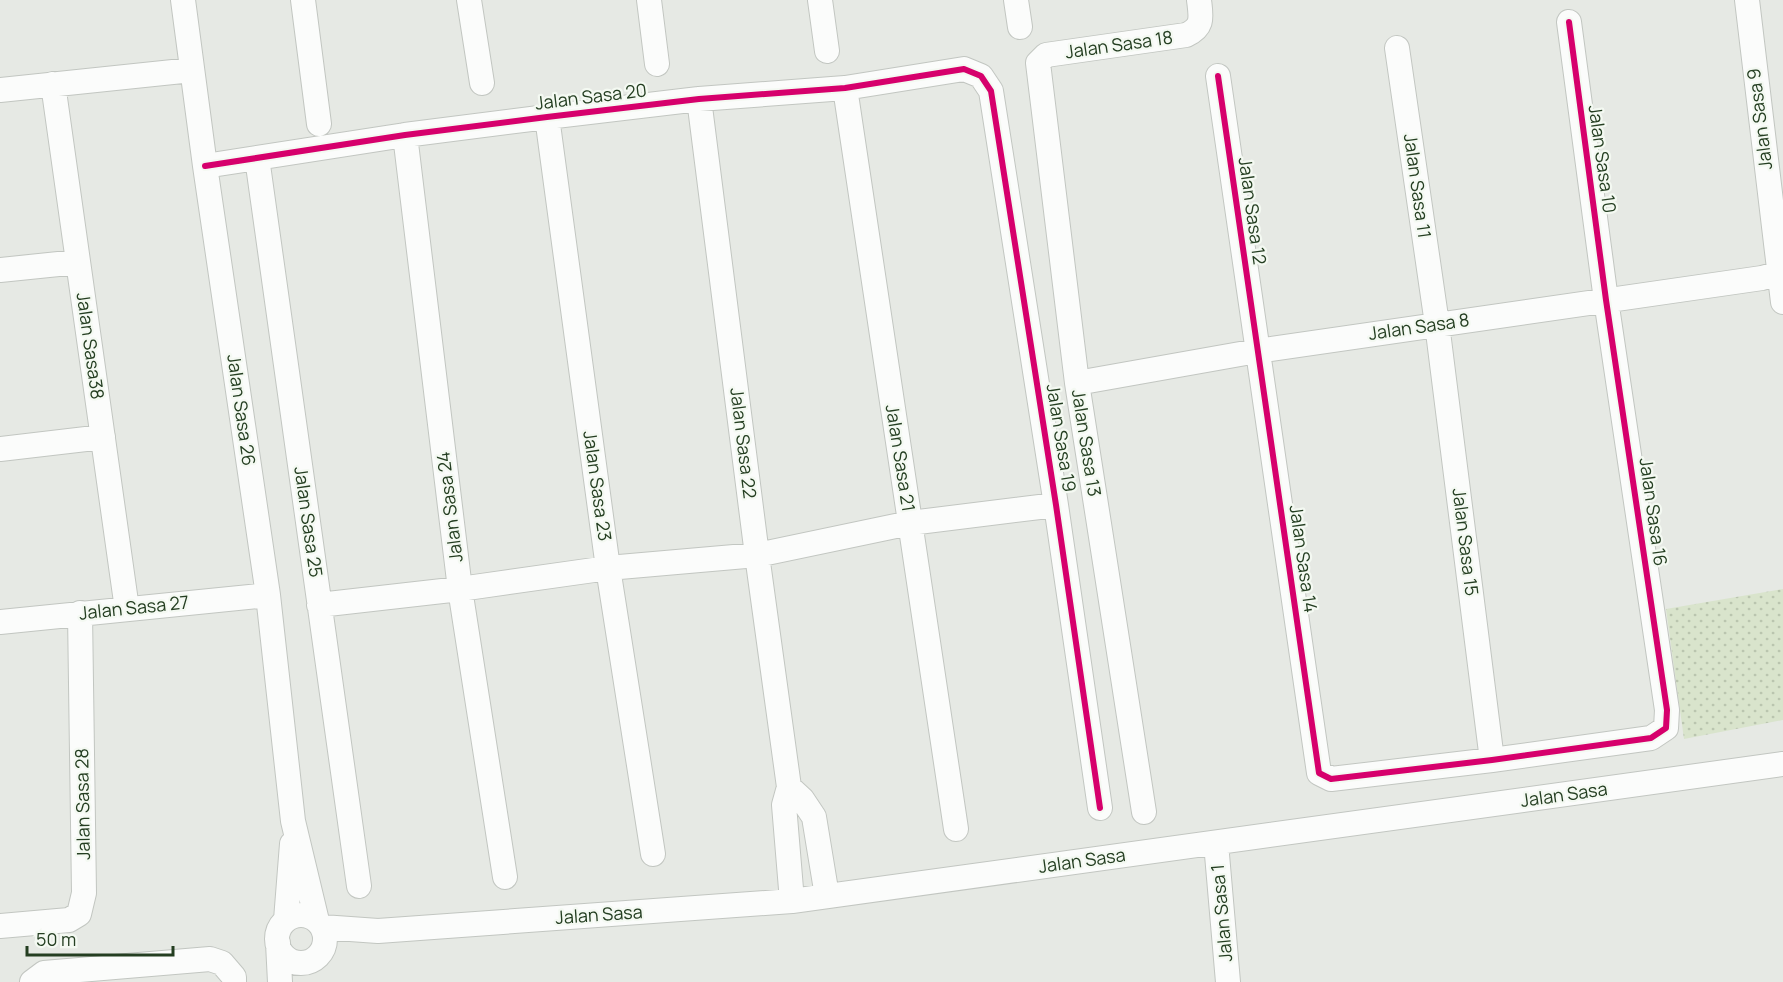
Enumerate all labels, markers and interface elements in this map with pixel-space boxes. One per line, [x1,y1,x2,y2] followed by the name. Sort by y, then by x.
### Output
[1063,25,1174,63] street label: Jalan Sasa 18
[1741,67,1777,171] street label: Jalan Sasa 9
[534,77,648,115] street label: Jalan Sasa 20
[1584,103,1622,214] street label: Jalan Sasa 10
[1399,132,1437,240] street label: Jalan Sasa 11
[1234,156,1272,266] street label: Jalan Sasa 12
[72,291,110,401] street label: Jalan Sasa38
[1367,307,1471,345] street label: Jalan Sasa 8
[222,353,262,467] street label: Jalan Sasa 26
[1042,382,1082,494] street label: Jalan Sasa 19
[725,386,763,500] street label: Jalan Sasa 22
[1067,388,1107,498] street label: Jalan Sasa 13
[881,403,921,513] street label: Jalan Sasa 21
[578,429,618,543] street label: Jalan Sasa 23
[430,450,468,564] street label: Jalan Sasa 24
[1635,456,1673,568] street label: Jalan Sasa 16
[289,465,329,579] street label: Jalan Sasa 25
[1447,487,1485,597] street label: Jalan Sasa 15
[1285,503,1323,614] street label: Jalan Sasa 14
[78,589,190,625] street label: Jalan Sasa 27
[69,748,95,860] street label: Jalan Sasa 28
[1519,776,1609,812] street label: Jalan Sasa
[1037,842,1127,878] street label: Jalan Sasa
[1205,863,1237,963] street label: Jalan Sasa 1
[555,899,643,929] street label: Jalan Sasa
[27,919,172,957] scale bar
[36,927,76,951] text: 50 m

